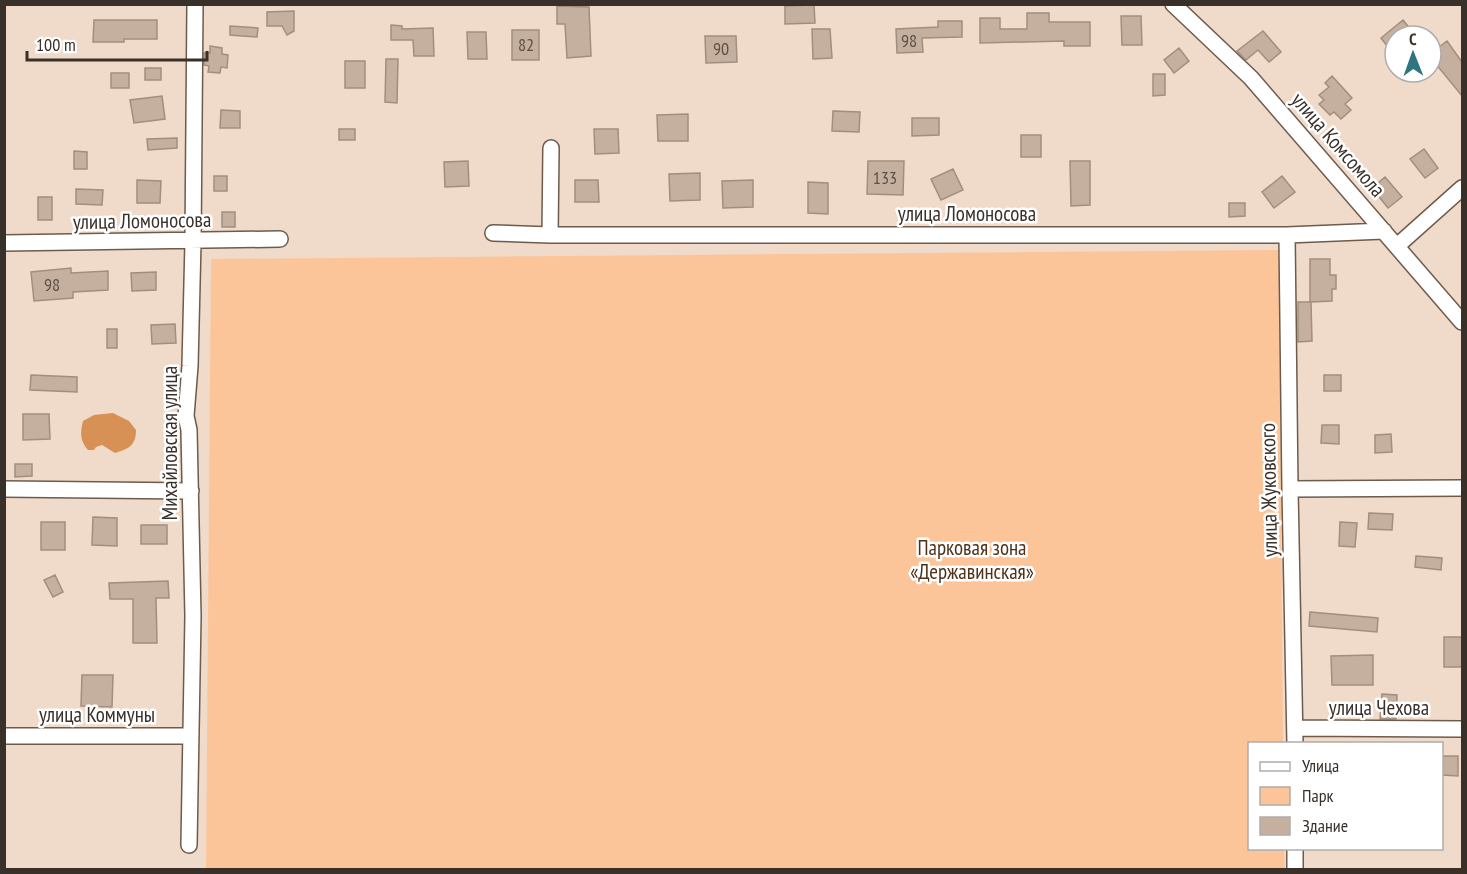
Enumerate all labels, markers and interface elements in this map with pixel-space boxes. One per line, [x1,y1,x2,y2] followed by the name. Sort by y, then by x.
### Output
[27,24,207,62] scale bar
[1383,24,1443,84] north arrow
[901,29,917,52] house number: 98
[1409,29,1417,49] text: С
[36,33,76,56] text: 100 m
[518,33,534,56] house number: 82
[713,37,729,60] house number: 90
[1286,87,1391,203] street label: улица Комсомола
[873,166,897,189] house number: 133
[898,200,1036,227] street label: улица Ломоносова
[73,206,211,235] street label: улица Ломоносова
[44,273,60,296] house number: 98
[156,366,183,520] street label: Михайловская улица
[1254,423,1283,557] street label: улица Жуковского
[910,534,1034,585] park label: Парковая зона «Державинская»
[1329,694,1429,721] street label: улица Чехова
[39,701,155,728] street label: улица Коммуны
[1248,742,1443,850] legend
[1302,754,1339,777] text: Улица
[1302,784,1333,807] text: Парк
[1302,814,1348,837] text: Здание

